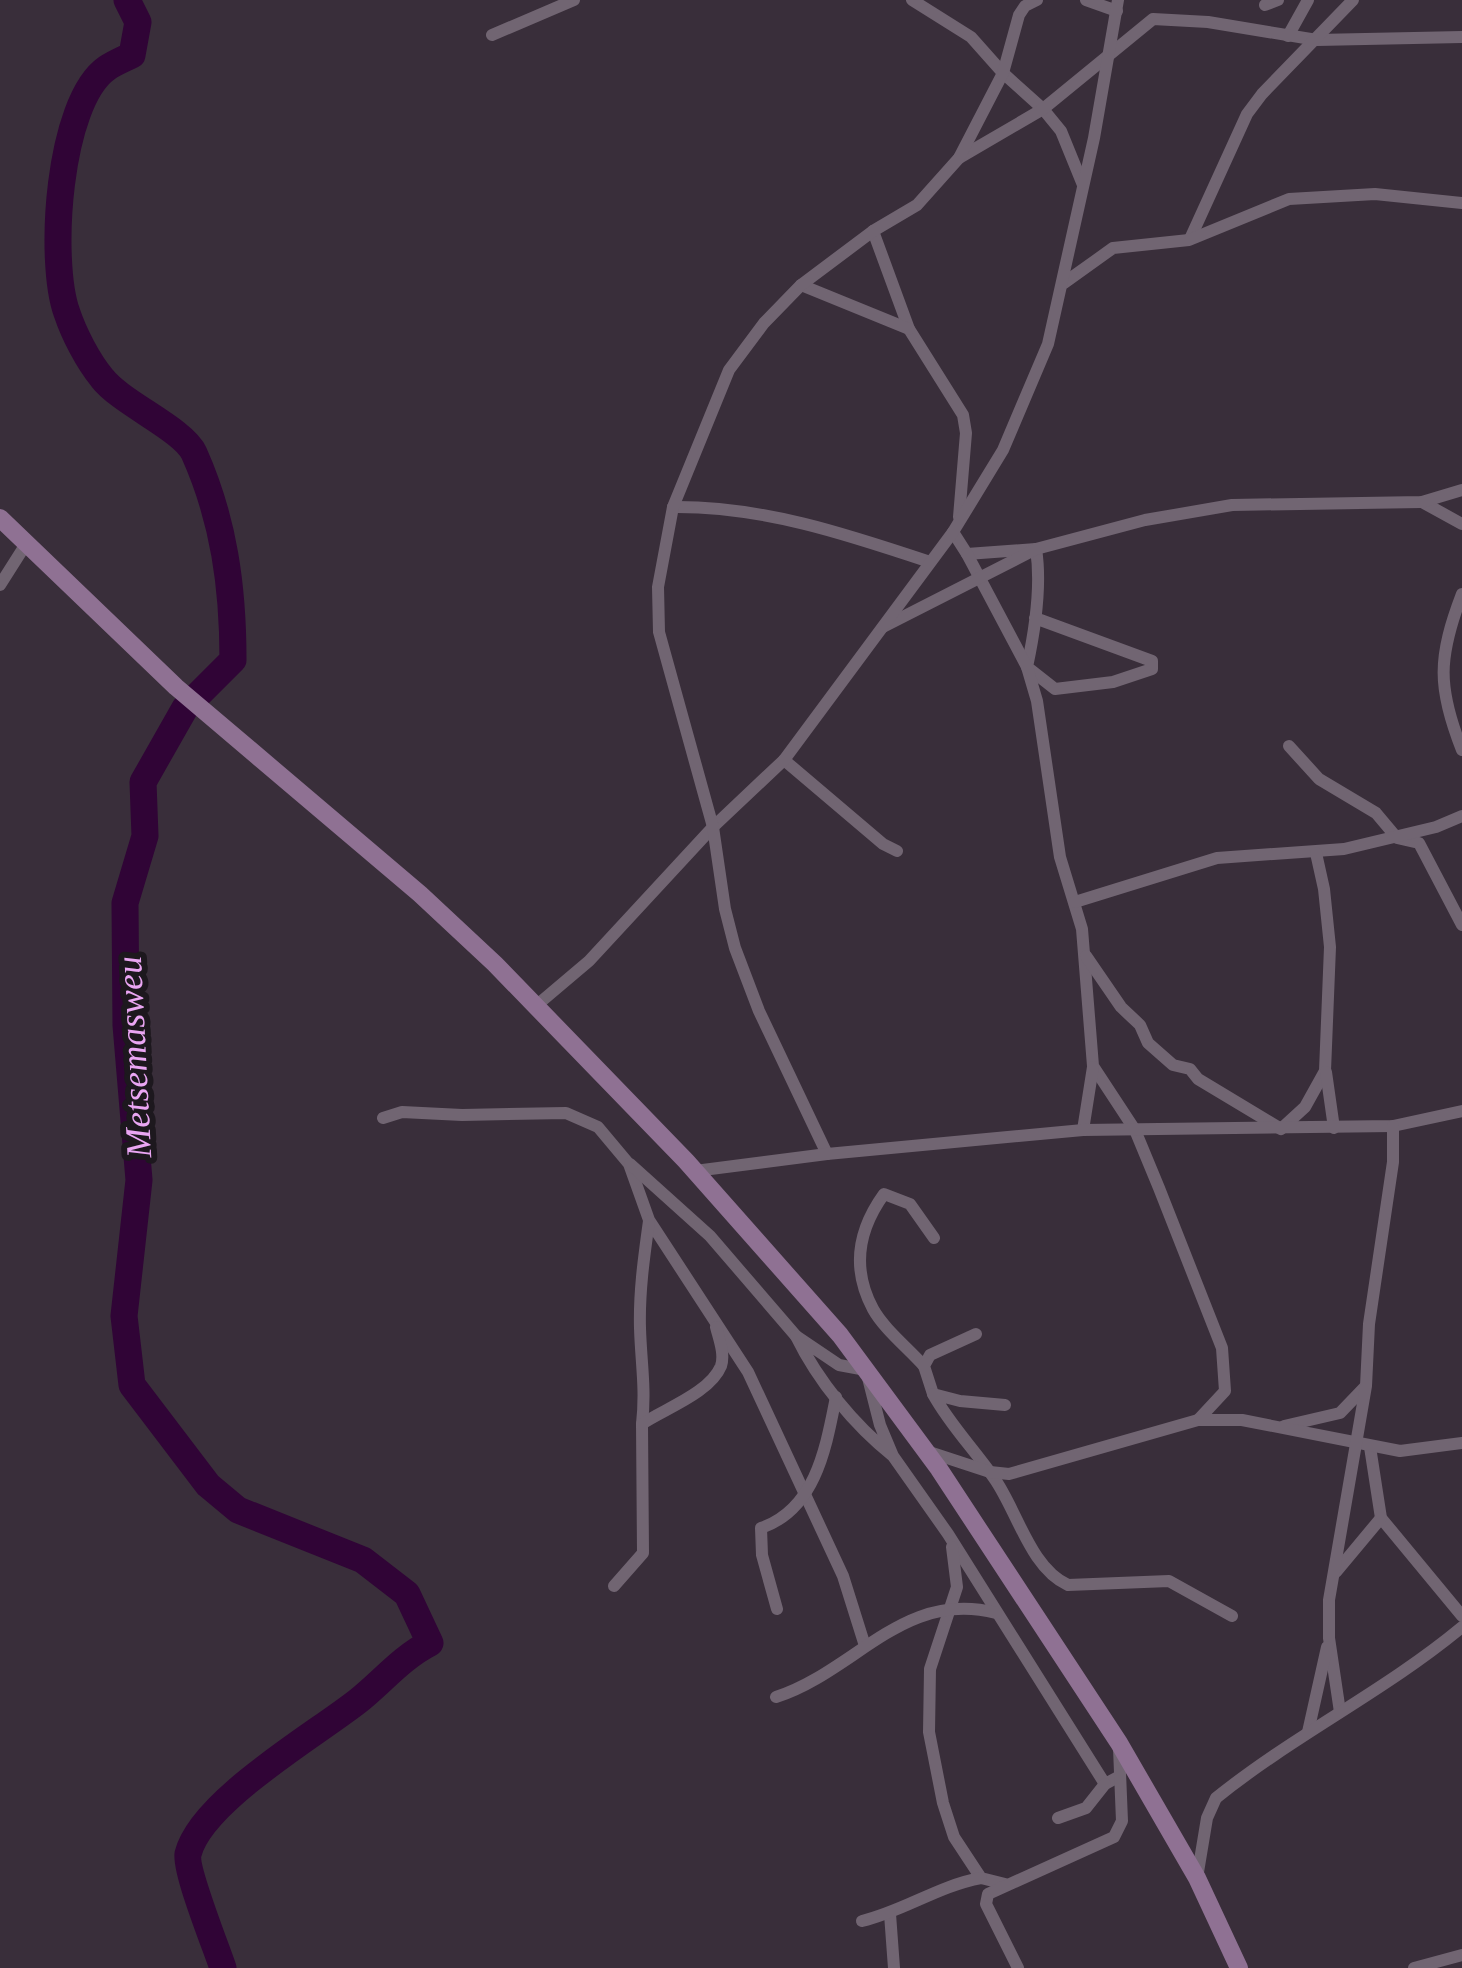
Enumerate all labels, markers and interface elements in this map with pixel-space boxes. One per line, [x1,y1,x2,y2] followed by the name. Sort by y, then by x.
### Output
[109,955,159,1160] water label: Metsemasweu

